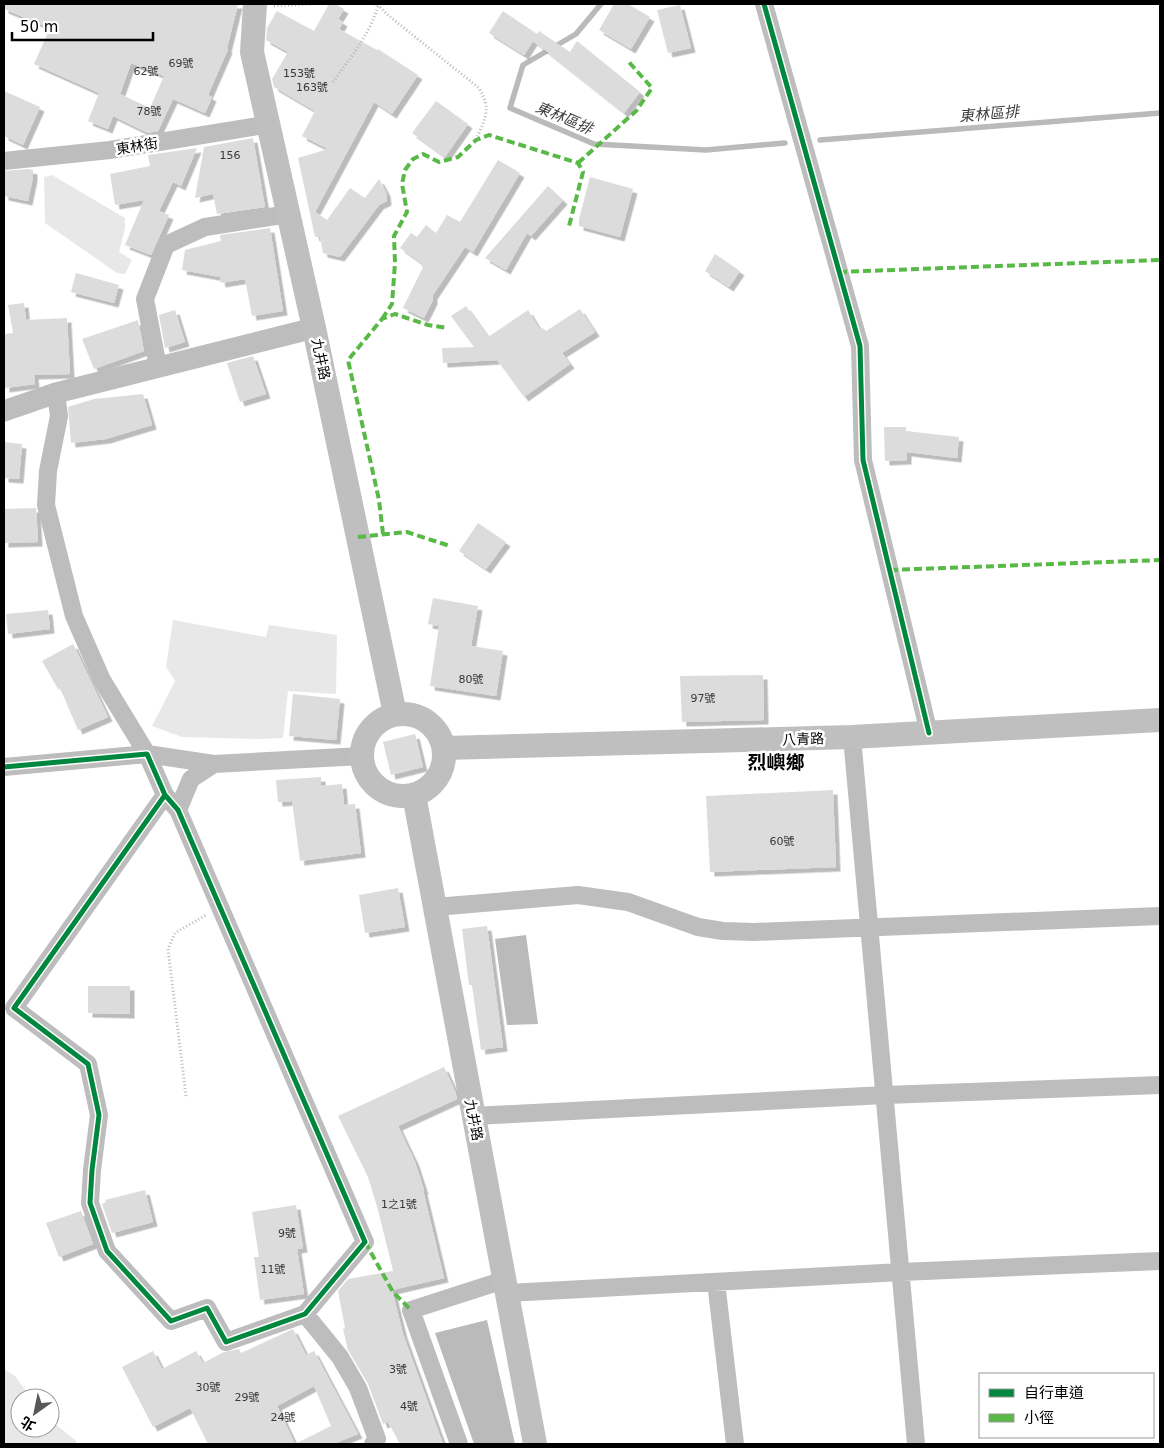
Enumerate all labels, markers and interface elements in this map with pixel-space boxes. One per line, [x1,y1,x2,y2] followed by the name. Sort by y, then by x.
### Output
[12,10,154,42] scale bar
[20,18,58,36] text: 50 m
[169,57,194,70] house number: 69號
[134,65,159,78] house number: 62號
[283,67,315,80] house number: 153號
[296,81,328,94] house number: 163號
[533,98,597,139] water label: 東林區排
[958,102,1022,126] water label: 東林區排
[137,105,162,118] house number: 78號
[115,135,159,157] street label: 東林街
[220,149,241,162] house number: 156
[309,337,333,381] street label: 九井路
[459,673,484,686] house number: 80號
[691,692,716,705] house number: 97號
[782,730,824,748] street label: 八青路
[747,751,805,773] district label: 烈嶼鄉
[770,835,795,848] house number: 60號
[462,1098,486,1142] street label: 九井路
[381,1198,417,1211] house number: 1之1號
[278,1227,296,1240] house number: 9號
[261,1263,286,1276] house number: 11號
[389,1363,407,1376] house number: 3號
[979,1373,1154,1438] legend
[196,1381,221,1394] house number: 30號
[1024,1384,1084,1402] text: 自行車道
[10,1388,60,1438] north arrow
[235,1391,260,1404] house number: 29號
[400,1400,418,1413] house number: 4號
[1024,1409,1054,1427] text: 小徑
[271,1411,296,1424] house number: 24號
[18,1413,38,1434] text: 北

